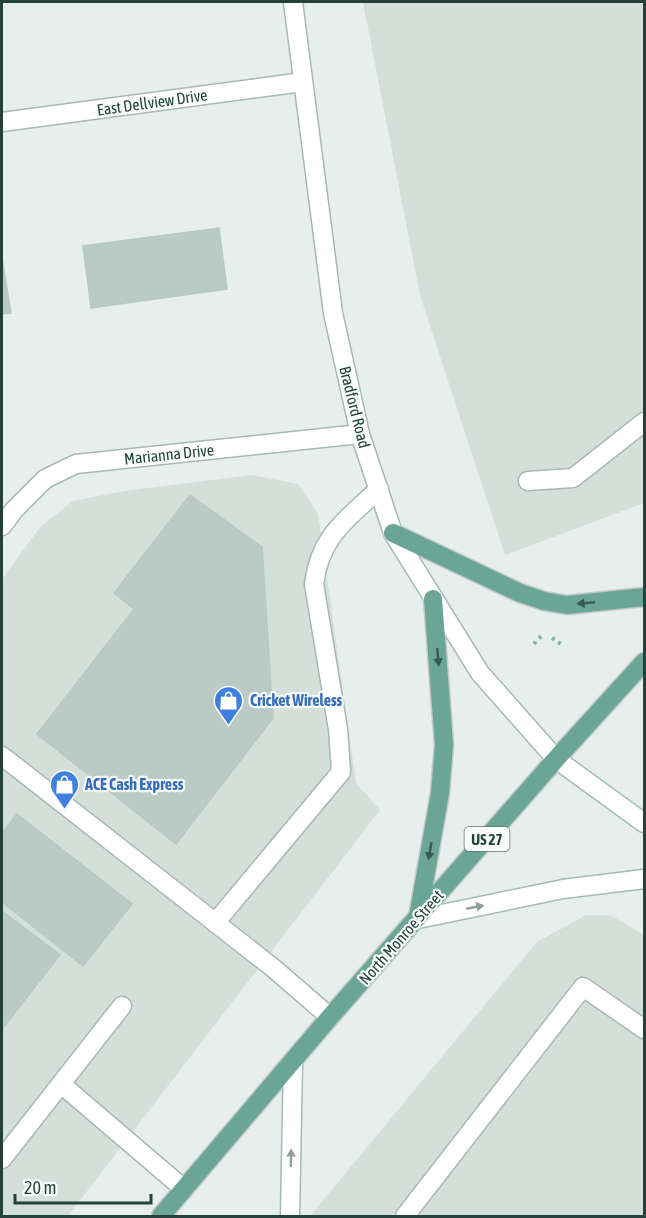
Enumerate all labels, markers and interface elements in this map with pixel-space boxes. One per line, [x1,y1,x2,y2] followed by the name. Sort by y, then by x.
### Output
[96,85,208,119] street label: East Dellview Drive
[336,364,374,450] street label: Bradford Road
[123,440,215,468] street label: Marianna Drive
[577,598,596,608] one-way arrow
[433,648,443,667] one-way arrow
[213,684,245,726] shop icon: Cricket Wireless
[250,691,343,709] place label: Cricket Wireless
[48,768,80,810] shop icon: ACE Cash Express
[84,775,184,793] place label: ACE Cash Express
[464,827,510,851] road number: US 27
[425,842,434,861] one-way arrow
[355,886,447,988] street label: North Monroe Street
[466,902,485,911] one-way arrow
[286,1149,296,1168] one-way arrow
[15,1167,152,1205] scale bar
[24,1177,56,1198] text: 20 m

